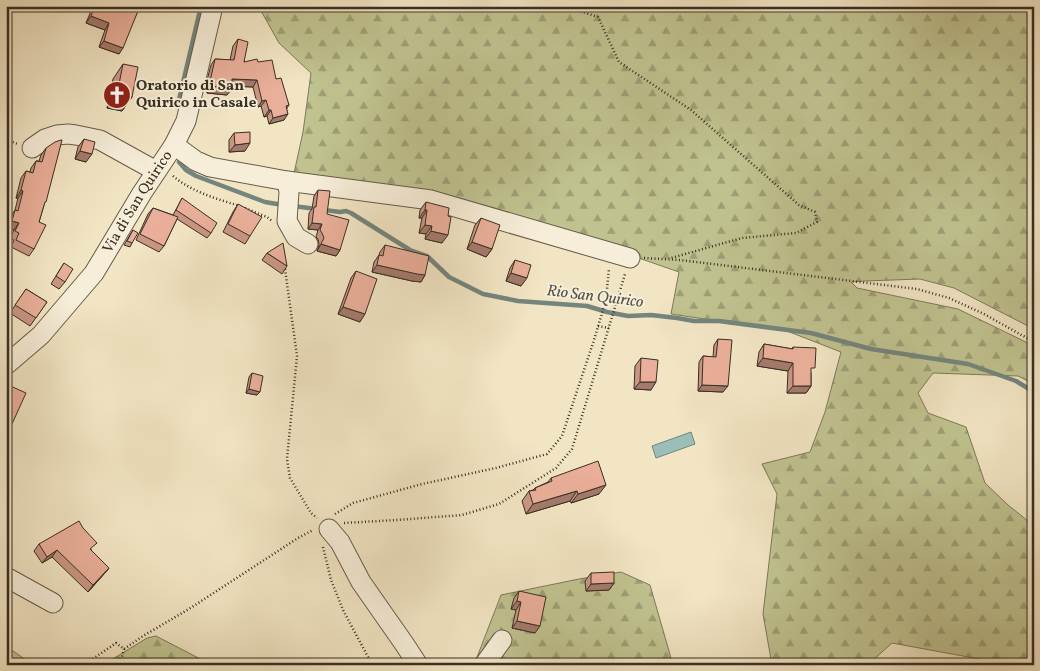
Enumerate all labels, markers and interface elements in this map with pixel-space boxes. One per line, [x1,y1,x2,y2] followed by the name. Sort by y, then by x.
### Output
[136,76,257,114] place label: Oratorio di San Quirico in Casale
[102,80,132,110] church icon: Oratorio di San Quirico in Casale
[98,146,178,257] street label: Via di San Quirico
[545,280,645,314] water label: Rio San Quirico

